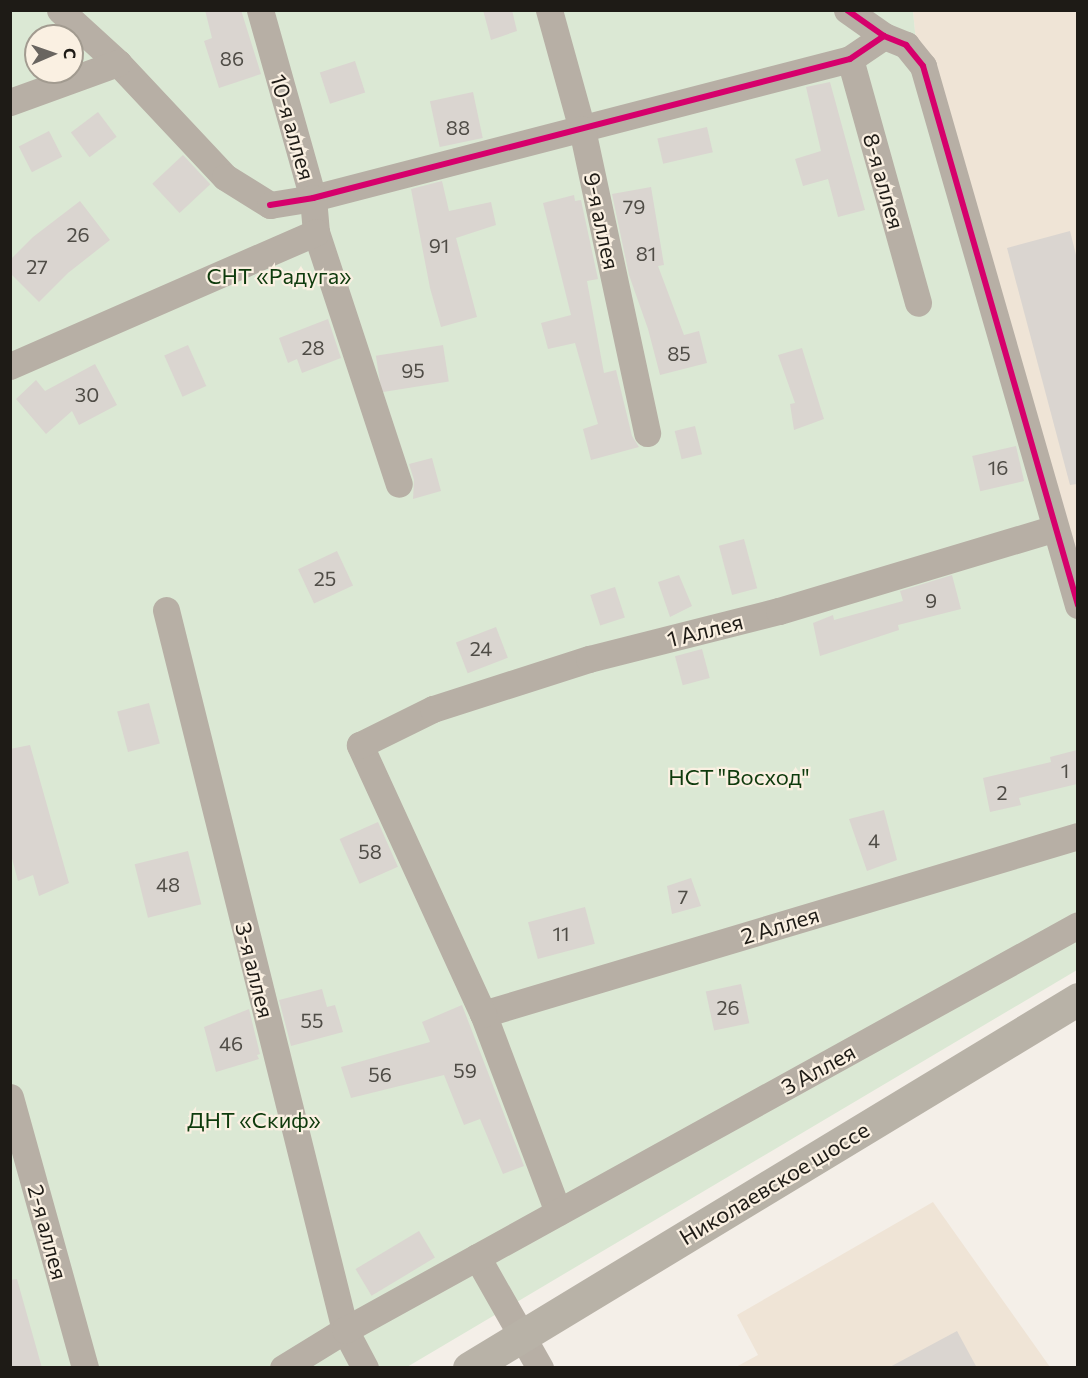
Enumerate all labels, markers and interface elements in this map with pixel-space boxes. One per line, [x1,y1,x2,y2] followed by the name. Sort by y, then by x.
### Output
[24,24,84,84] north arrow
[220,46,244,70] house number: 86
[61,48,80,59] text: С
[265,71,321,183] street label: 10-я аллея
[446,115,470,139] house number: 88
[858,130,910,232] street label: 8-я аллея
[579,170,625,272] street label: 9-я аллея
[623,194,645,218] house number: 79
[66,222,90,246] house number: 26
[429,233,449,257] house number: 91
[636,241,656,265] house number: 81
[26,254,48,278] house number: 27
[206,263,352,289] park label: СНТ «Радуга»
[301,335,325,359] house number: 28
[667,341,691,365] house number: 85
[401,358,425,382] house number: 95
[75,382,99,406] house number: 30
[988,455,1008,479] house number: 16
[314,566,336,590] house number: 25
[925,588,937,612] house number: 9
[664,608,746,652] street label: 1 Аллея
[470,636,492,660] house number: 24
[1061,758,1069,782] house number: 1
[668,764,810,790] park label: НСТ "Восход"
[996,780,1008,804] house number: 2
[868,828,880,852] house number: 4
[358,839,382,863] house number: 58
[156,872,180,896] house number: 48
[678,884,688,908] house number: 7
[738,901,822,949] street label: 2 Аллея
[230,919,280,1021] street label: 3-я аллея
[552,921,570,945] house number: 11
[716,995,740,1019] house number: 26
[301,1008,323,1032] house number: 55
[219,1031,243,1055] house number: 46
[776,1038,860,1100] street label: 3 Аллея
[453,1058,477,1082] house number: 59
[368,1062,392,1086] house number: 56
[187,1107,321,1133] park label: ДНТ «Скиф»
[674,1116,874,1250] street label: Николаевское шоссе
[23,1182,73,1282] street label: 2-я аллея

